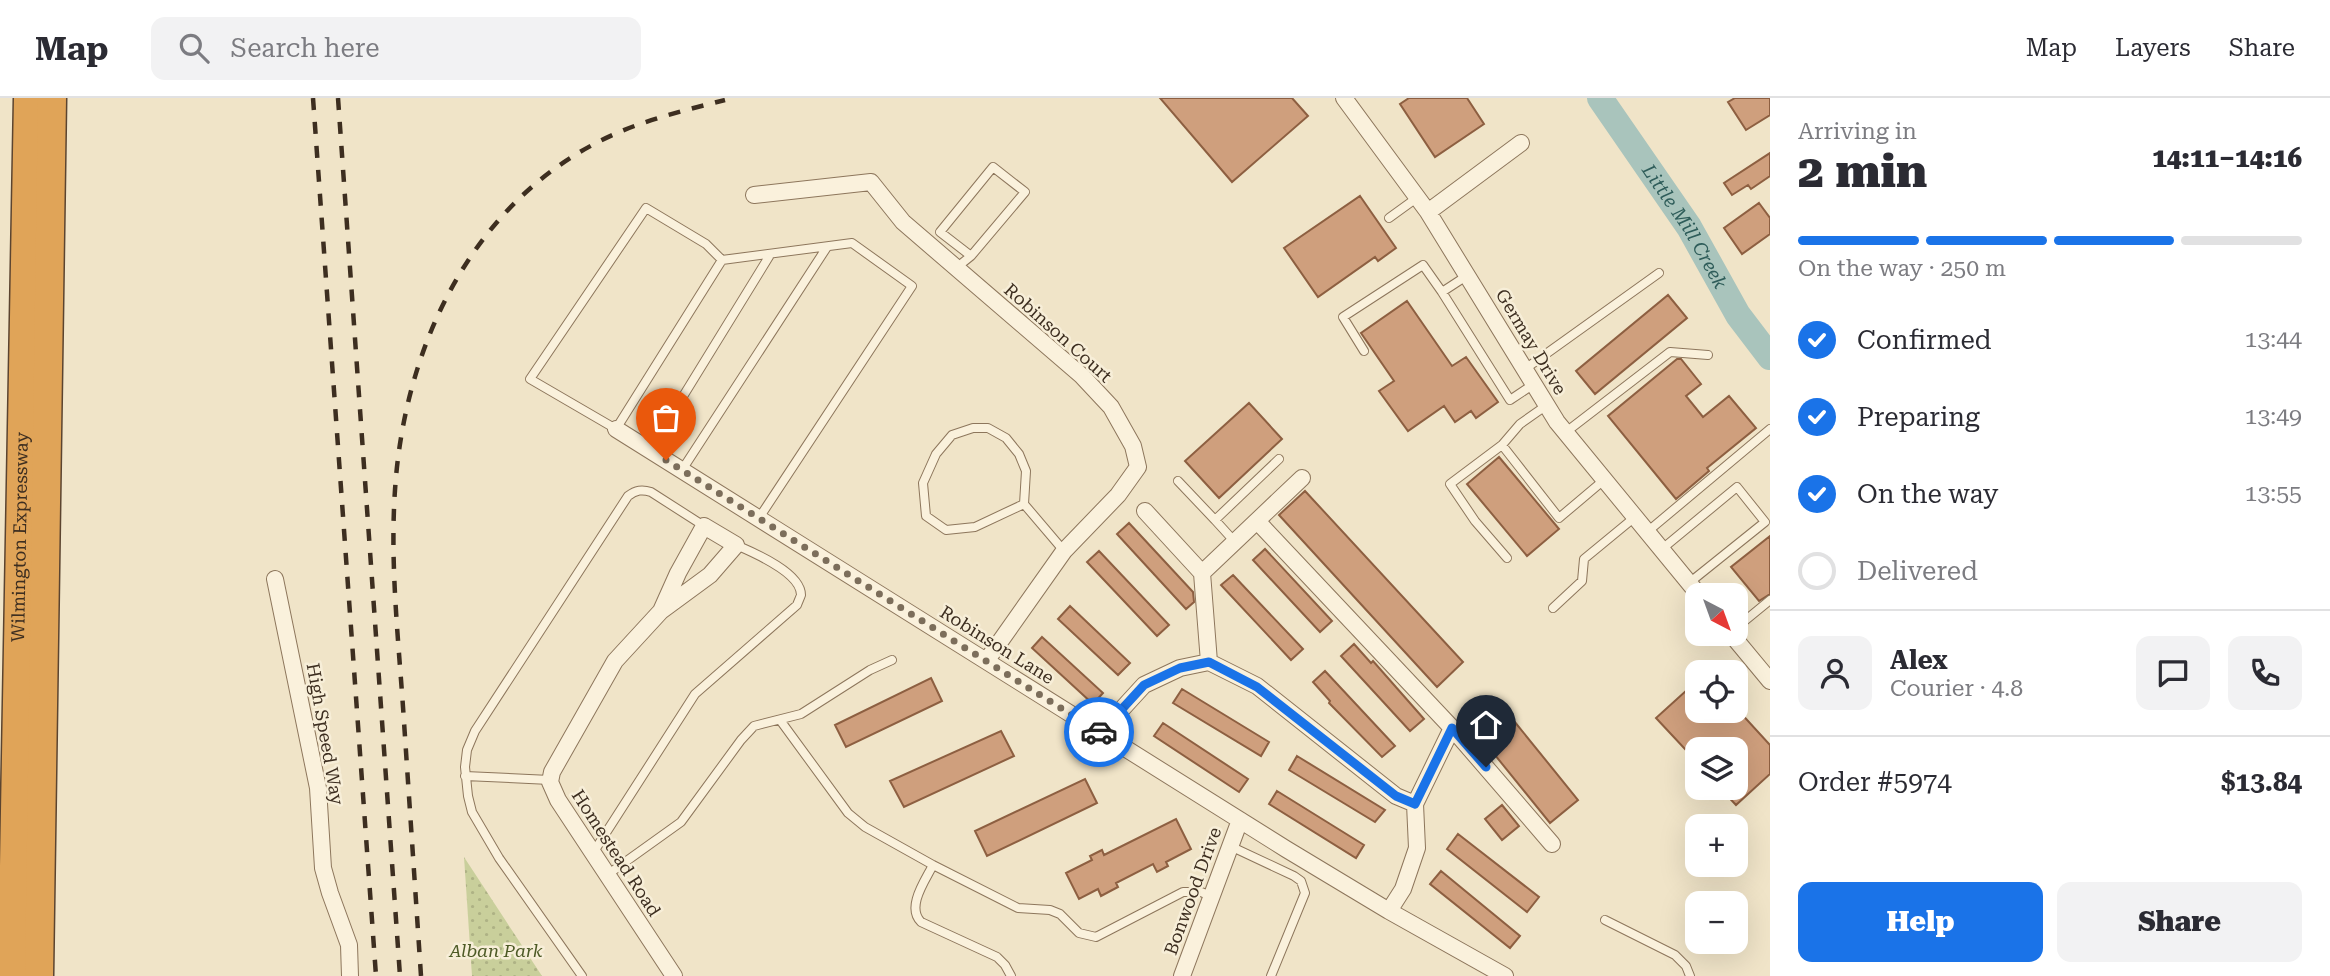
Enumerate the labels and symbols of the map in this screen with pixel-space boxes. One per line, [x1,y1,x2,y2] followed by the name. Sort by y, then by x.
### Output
[1637,159,1732,293] water label: Little Mill Creek
[1000,279,1117,387] street label: Robinson Court
[1492,285,1571,398] street label: Germay Drive
[636,388,696,460] pin
[7,432,32,642] street label: Wilmington Expressway
[1685,583,1748,646] north arrow
[936,601,1058,688] street label: Robinson Lane
[303,661,348,807] street label: High Speed Way
[1456,695,1516,767] pin
[1064,697,1134,767] courier
[568,785,665,920] street label: Homestead Road
[1160,824,1225,958] street label: Bonwood Drive
[448,940,543,961] park label: Alban Park

